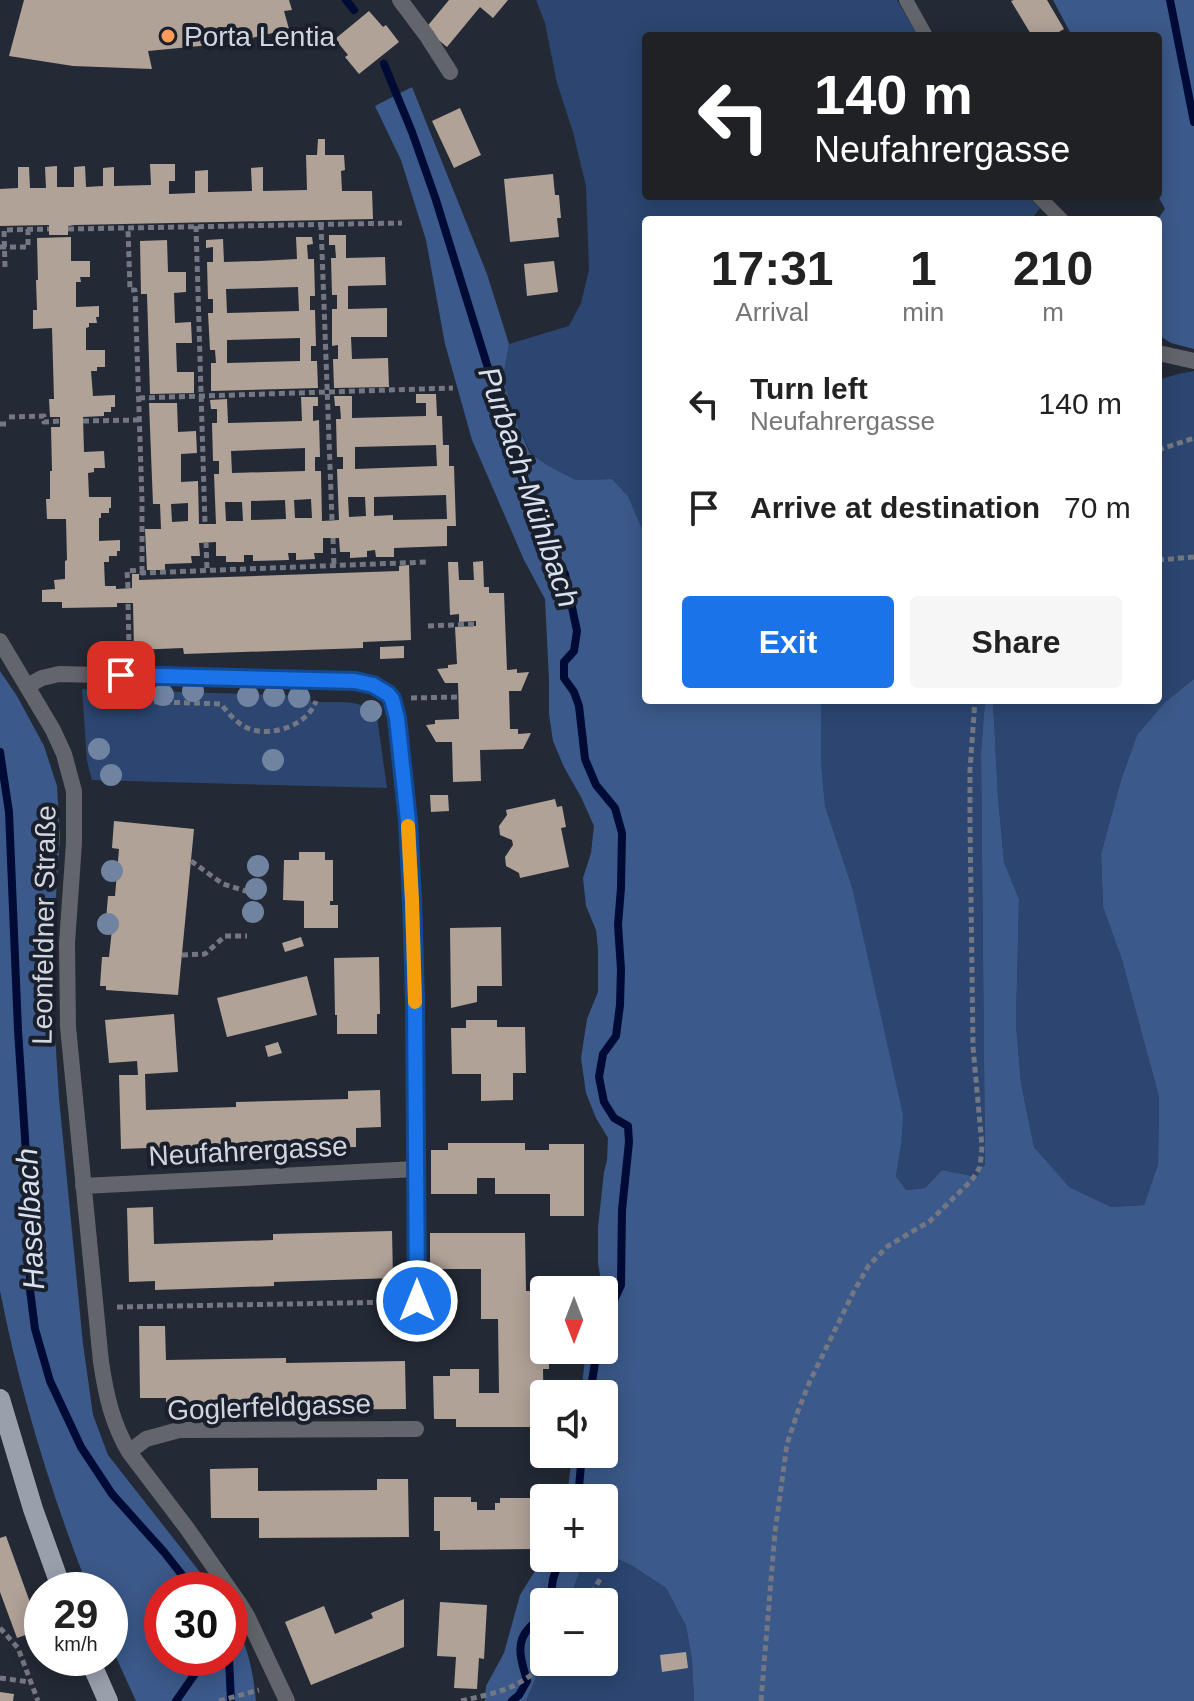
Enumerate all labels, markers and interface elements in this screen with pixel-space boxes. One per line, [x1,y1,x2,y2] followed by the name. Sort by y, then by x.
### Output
[184,21,335,52] place label: Porta Lentia
[159,27,177,45] marker: Porta Lentia
[814,63,973,126] text: 140 m
[682,64,786,168] icon: left
[814,129,1070,170] text: Neufahrergasse
[711,242,834,295] text: 17:31
[910,242,937,295] text: 1
[1013,242,1093,295] text: 210
[735,297,809,327] text: Arrival
[902,297,944,327] text: min
[1042,297,1064,327] text: m
[472,363,586,611] water label: Purbach-Mühlbach
[750,372,868,405] text: Turn left
[682,382,726,426] icon: left
[1039,387,1122,420] text: 140 m
[750,406,935,436] text: Neufahrergasse
[682,486,726,530] icon: arrive
[750,491,1040,524] text: Arrive at destination
[1064,491,1131,524] text: 70 m
[682,596,894,688] button: Exit
[910,596,1122,688] button: Share
[87,641,155,709] pin
[99,653,143,697] icon: arrive
[26,805,62,1045] street label: Leonfeldner Straße
[148,1130,348,1172] street label: Neufahrergasse
[10,1147,50,1291] water label: Haselbach
[375,1259,459,1343] position arrow
[530,1276,618,1364] north arrow
[530,1276,618,1676] map controls
[530,1380,618,1468] button: sound
[167,1388,371,1426] street label: Goglerfeldgasse
[530,1484,618,1572] button: +
[144,1572,248,1676] speed limit sign: 30
[530,1588,618,1676] button: −
[54,1592,98,1636] text: 29
[54,1633,98,1655] text: km/h

